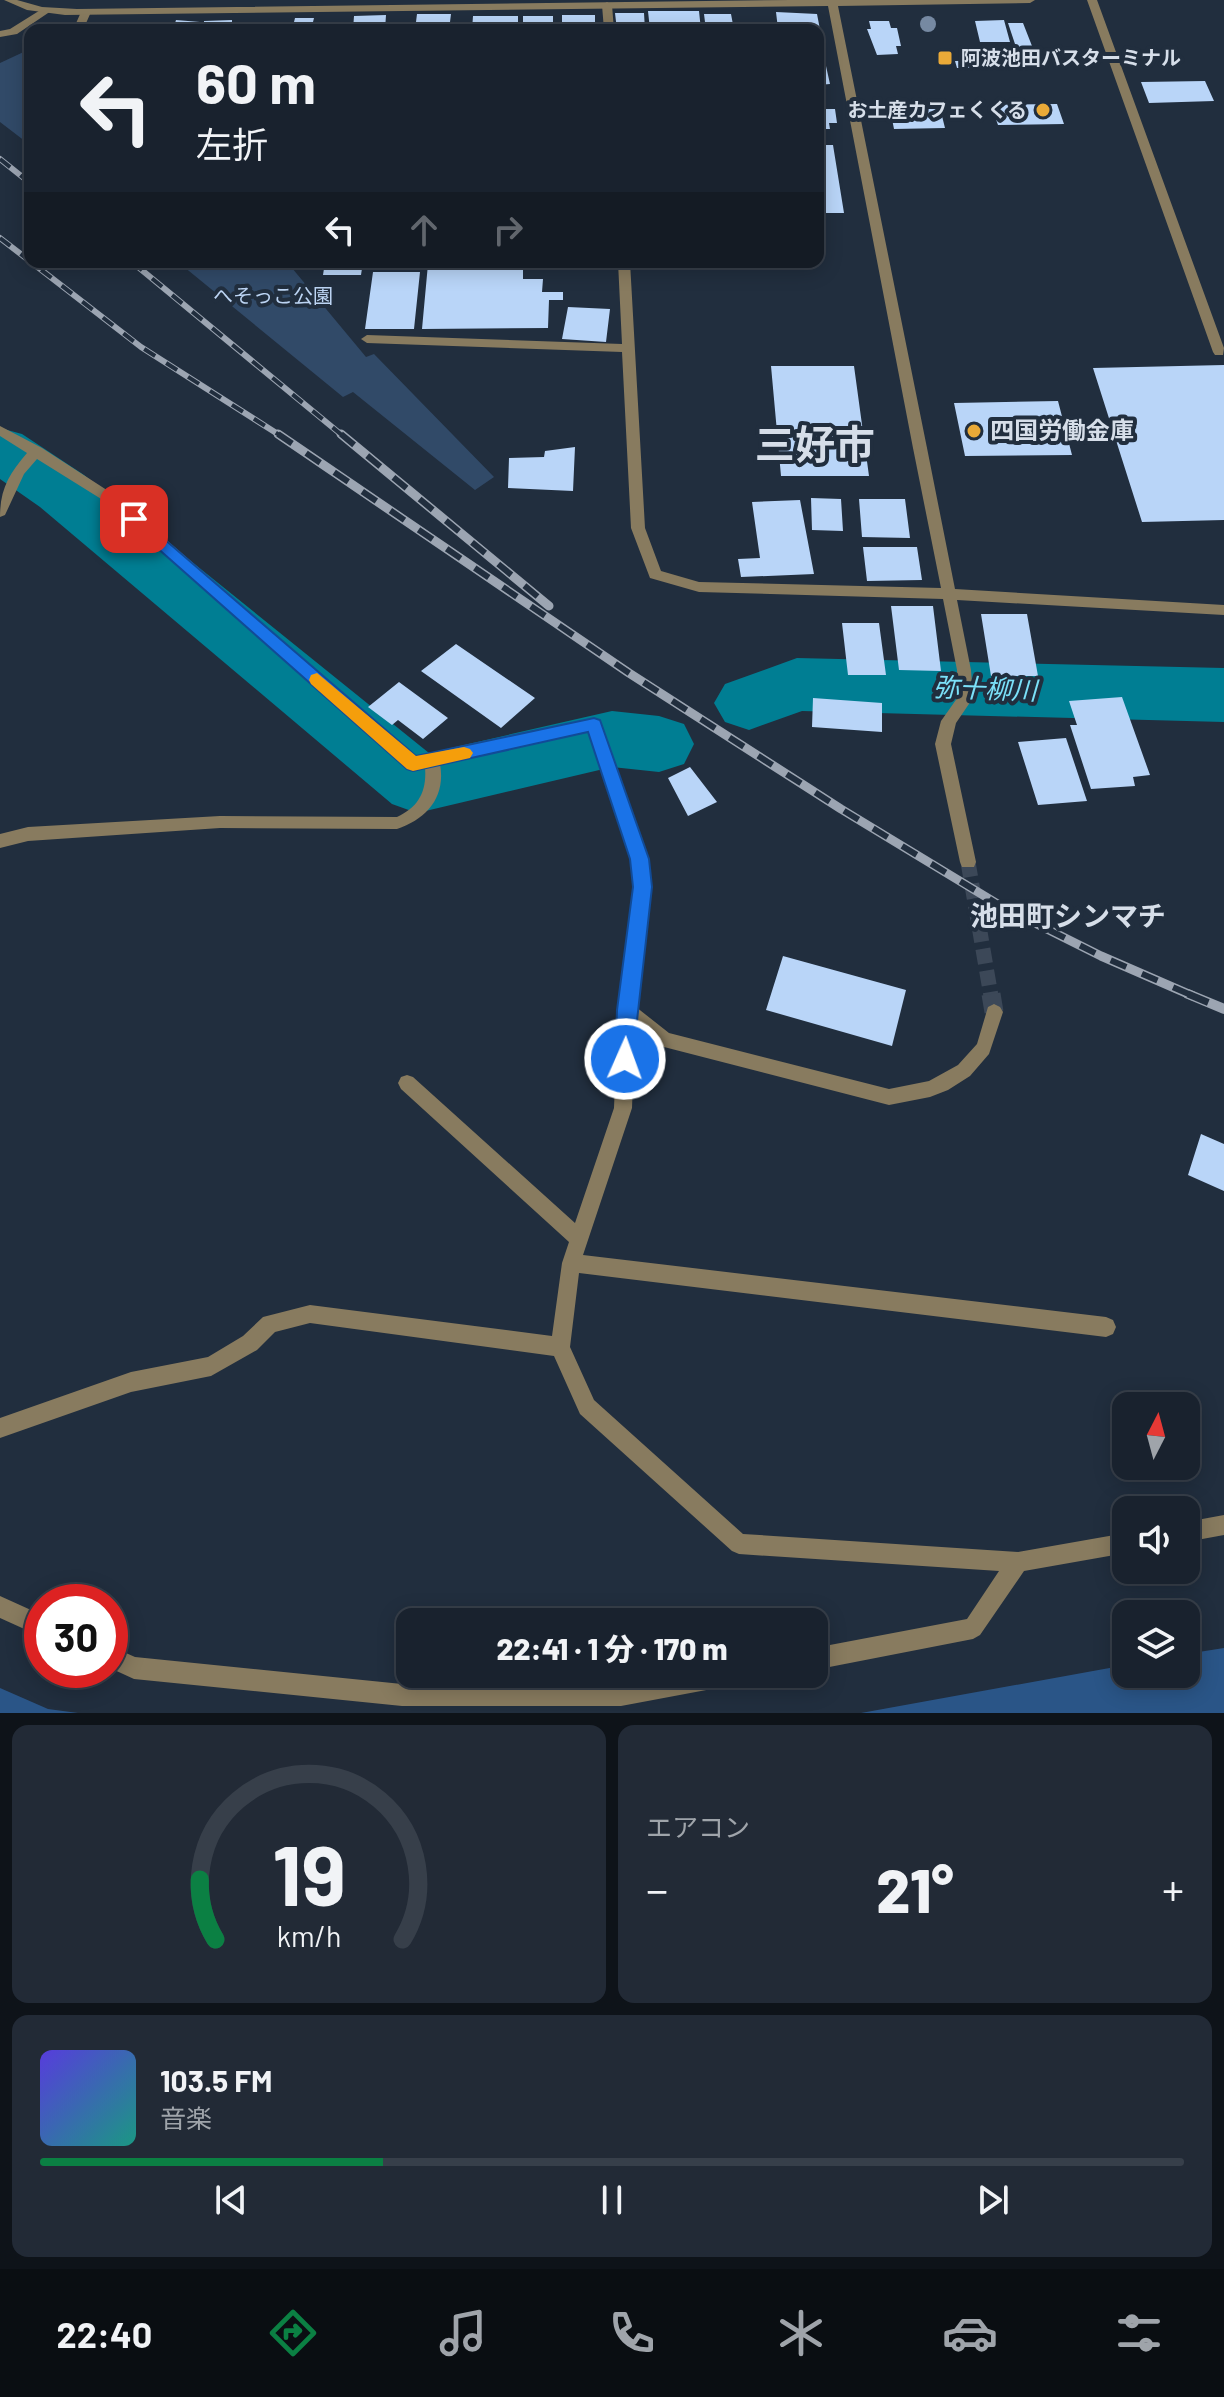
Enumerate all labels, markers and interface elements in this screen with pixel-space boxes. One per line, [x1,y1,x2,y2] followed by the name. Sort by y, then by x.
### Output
[961,45,1181,69] place label: 阿波池田バスターミナル
[196,48,316,115] text: 60 m
[936,49,954,67] marker: 阿波池田バスターミナル
[64,56,168,160] icon: left
[847,97,1027,121] place label: お土産カフェくくる
[1034,101,1052,119] marker: お土産カフェくくる
[196,122,268,165] text: 左折
[318,208,362,252] icon: left
[402,208,446,252] icon: ahead
[486,208,530,252] icon: right
[213,283,333,307] park label: へそっこ公園
[990,415,1134,444] place label: 四国労働金庫
[755,419,875,467] district label: 三好市
[965,422,983,440] marker: 四国労働金庫
[100,485,168,553] pin
[112,497,156,541] icon: arrive
[933,670,1041,705] water label: 弥十柳川
[970,898,1166,932] district label: 池田町シンマチ
[583,1017,667,1101] position arrow
[1112,1392,1200,1480] north arrow
[1112,1392,1200,1688] map controls
[1112,1496,1200,1584] button: sound
[24,1584,128,1688] speed limit sign: 30
[1112,1600,1200,1688] button: layers
[496,1630,728,1666] text: 22:41 · 1 分 · 170 m
[646,1811,750,1842] text: エアコン
[272,1823,346,1923] text: 19
[876,1853,954,1925] text: 21°
[646,1862,668,1915] text: −
[1162,1862,1184,1915] text: +
[277,1918,341,1953] text: km/h
[160,2062,272,2098] text: 103.5 FM
[160,2102,212,2133] text: 音楽
[209,2178,253,2222] icon: previous
[590,2178,634,2222] icon: pause
[971,2178,1015,2222] icon: next
[265,2305,321,2361] icon: directions
[435,2305,491,2361] icon: music
[604,2305,660,2361] icon: phone
[773,2305,829,2361] icon: climate
[942,2305,998,2361] icon: car
[1111,2305,1167,2361] icon: filters
[57,2312,152,2355] text: 22:40

